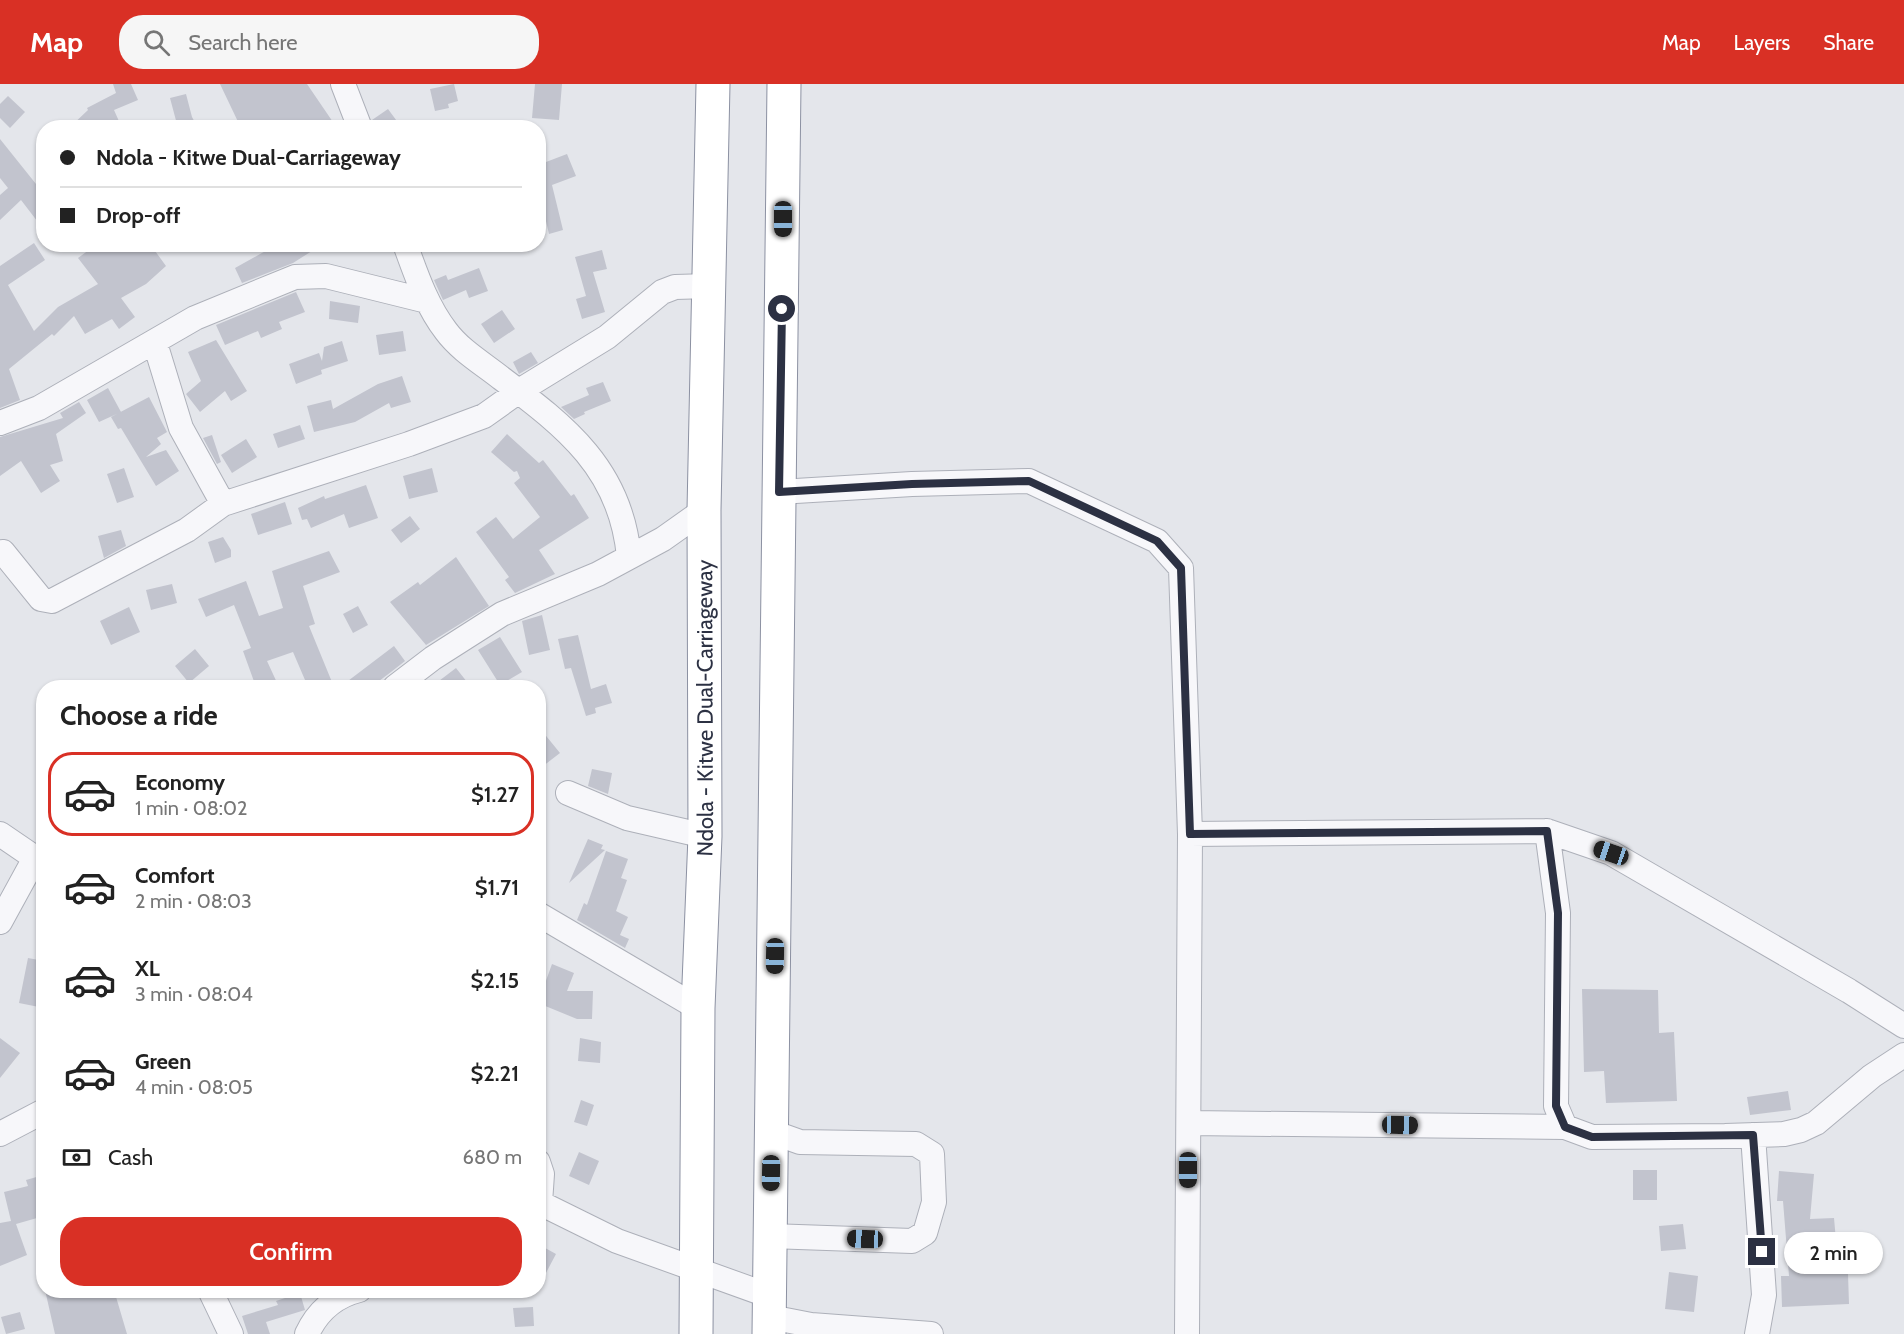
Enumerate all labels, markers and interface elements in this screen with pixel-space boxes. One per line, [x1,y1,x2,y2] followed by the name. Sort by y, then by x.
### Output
[119,15,539,69] search box
[30,25,83,59] text: Map
[140,26,173,59] icon: search
[188,29,297,56] text: Search here
[1662,30,1701,55] text: Map
[1734,30,1790,55] text: Layers
[1823,30,1874,55] text: Share
[96,144,401,171] text: Ndola - Kitwe Dual-Carriageway
[774,201,792,237] car
[96,202,180,229] text: Drop-off
[768,295,795,322] route start
[691,560,719,857] street label: Ndola - Kitwe Dual-Carriageway
[60,699,218,732] text: Choose a ride
[63,767,117,821] icon: car
[135,769,225,796] text: Economy
[471,781,519,808] text: $1.27
[135,796,247,820] text: 1 min · 08:02
[1591,839,1631,867] car
[63,860,117,914] icon: car
[135,862,214,889] text: Comfort
[475,874,519,901] text: $1.71
[135,889,252,913] text: 2 min · 08:03
[766,938,784,974] car
[63,953,117,1007] icon: car
[135,955,160,982] text: XL
[471,967,519,994] text: $2.15
[135,982,253,1006] text: 3 min · 08:04
[63,1046,117,1100] icon: car
[135,1048,191,1075] text: Green
[470,1060,519,1087] text: $2.21
[135,1075,253,1099] text: 4 min · 08:05
[1382,1116,1418,1134] car
[60,1141,93,1174] icon: cash
[108,1144,153,1171] text: Cash
[463,1145,522,1169] text: 680 m
[1179,1152,1197,1188] car
[762,1155,780,1191] car
[60,1217,522,1286] button: Confirm
[847,1229,883,1249] car
[1783,1231,1882,1273] callout: 2 min
[1748,1238,1775,1265] route end
[1809,1241,1858,1265] text: 2 min

